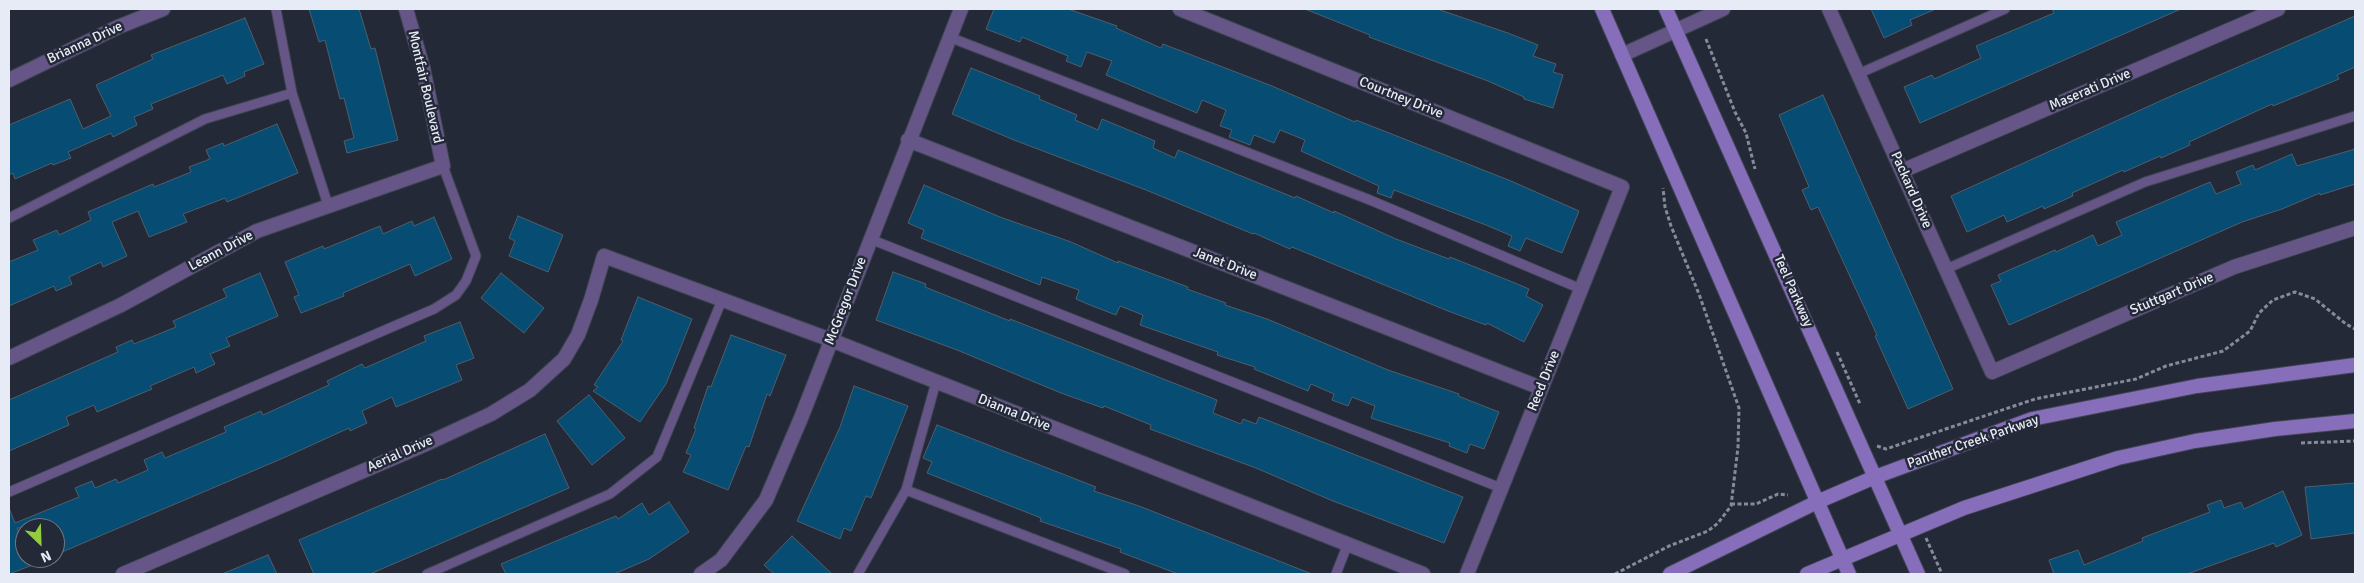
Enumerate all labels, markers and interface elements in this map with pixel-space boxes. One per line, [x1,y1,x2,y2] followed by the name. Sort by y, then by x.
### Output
[45,18,125,68] street label: Brianna Drive
[404,29,446,145] street label: Montfair Boulevard
[2047,65,2133,115] street label: Maserati Drive
[1357,74,1445,122] street label: Courtney Drive
[1887,149,1935,231] street label: Packard Drive
[186,227,256,275] street label: Leann Drive
[1191,244,1259,284] street label: Janet Drive
[1770,252,1816,330] street label: Teel Parkway
[821,255,871,347] street label: McGregor Drive
[2128,269,2216,319] street label: Stuttgart Drive
[1524,348,1564,414] street label: Reed Drive
[975,391,1053,435] street label: Dianna Drive
[1905,412,2041,472] street label: Panther Creek Parkway
[365,432,435,476] street label: Aerial Drive
[15,518,65,568] north arrow
[38,546,54,566] text: N

